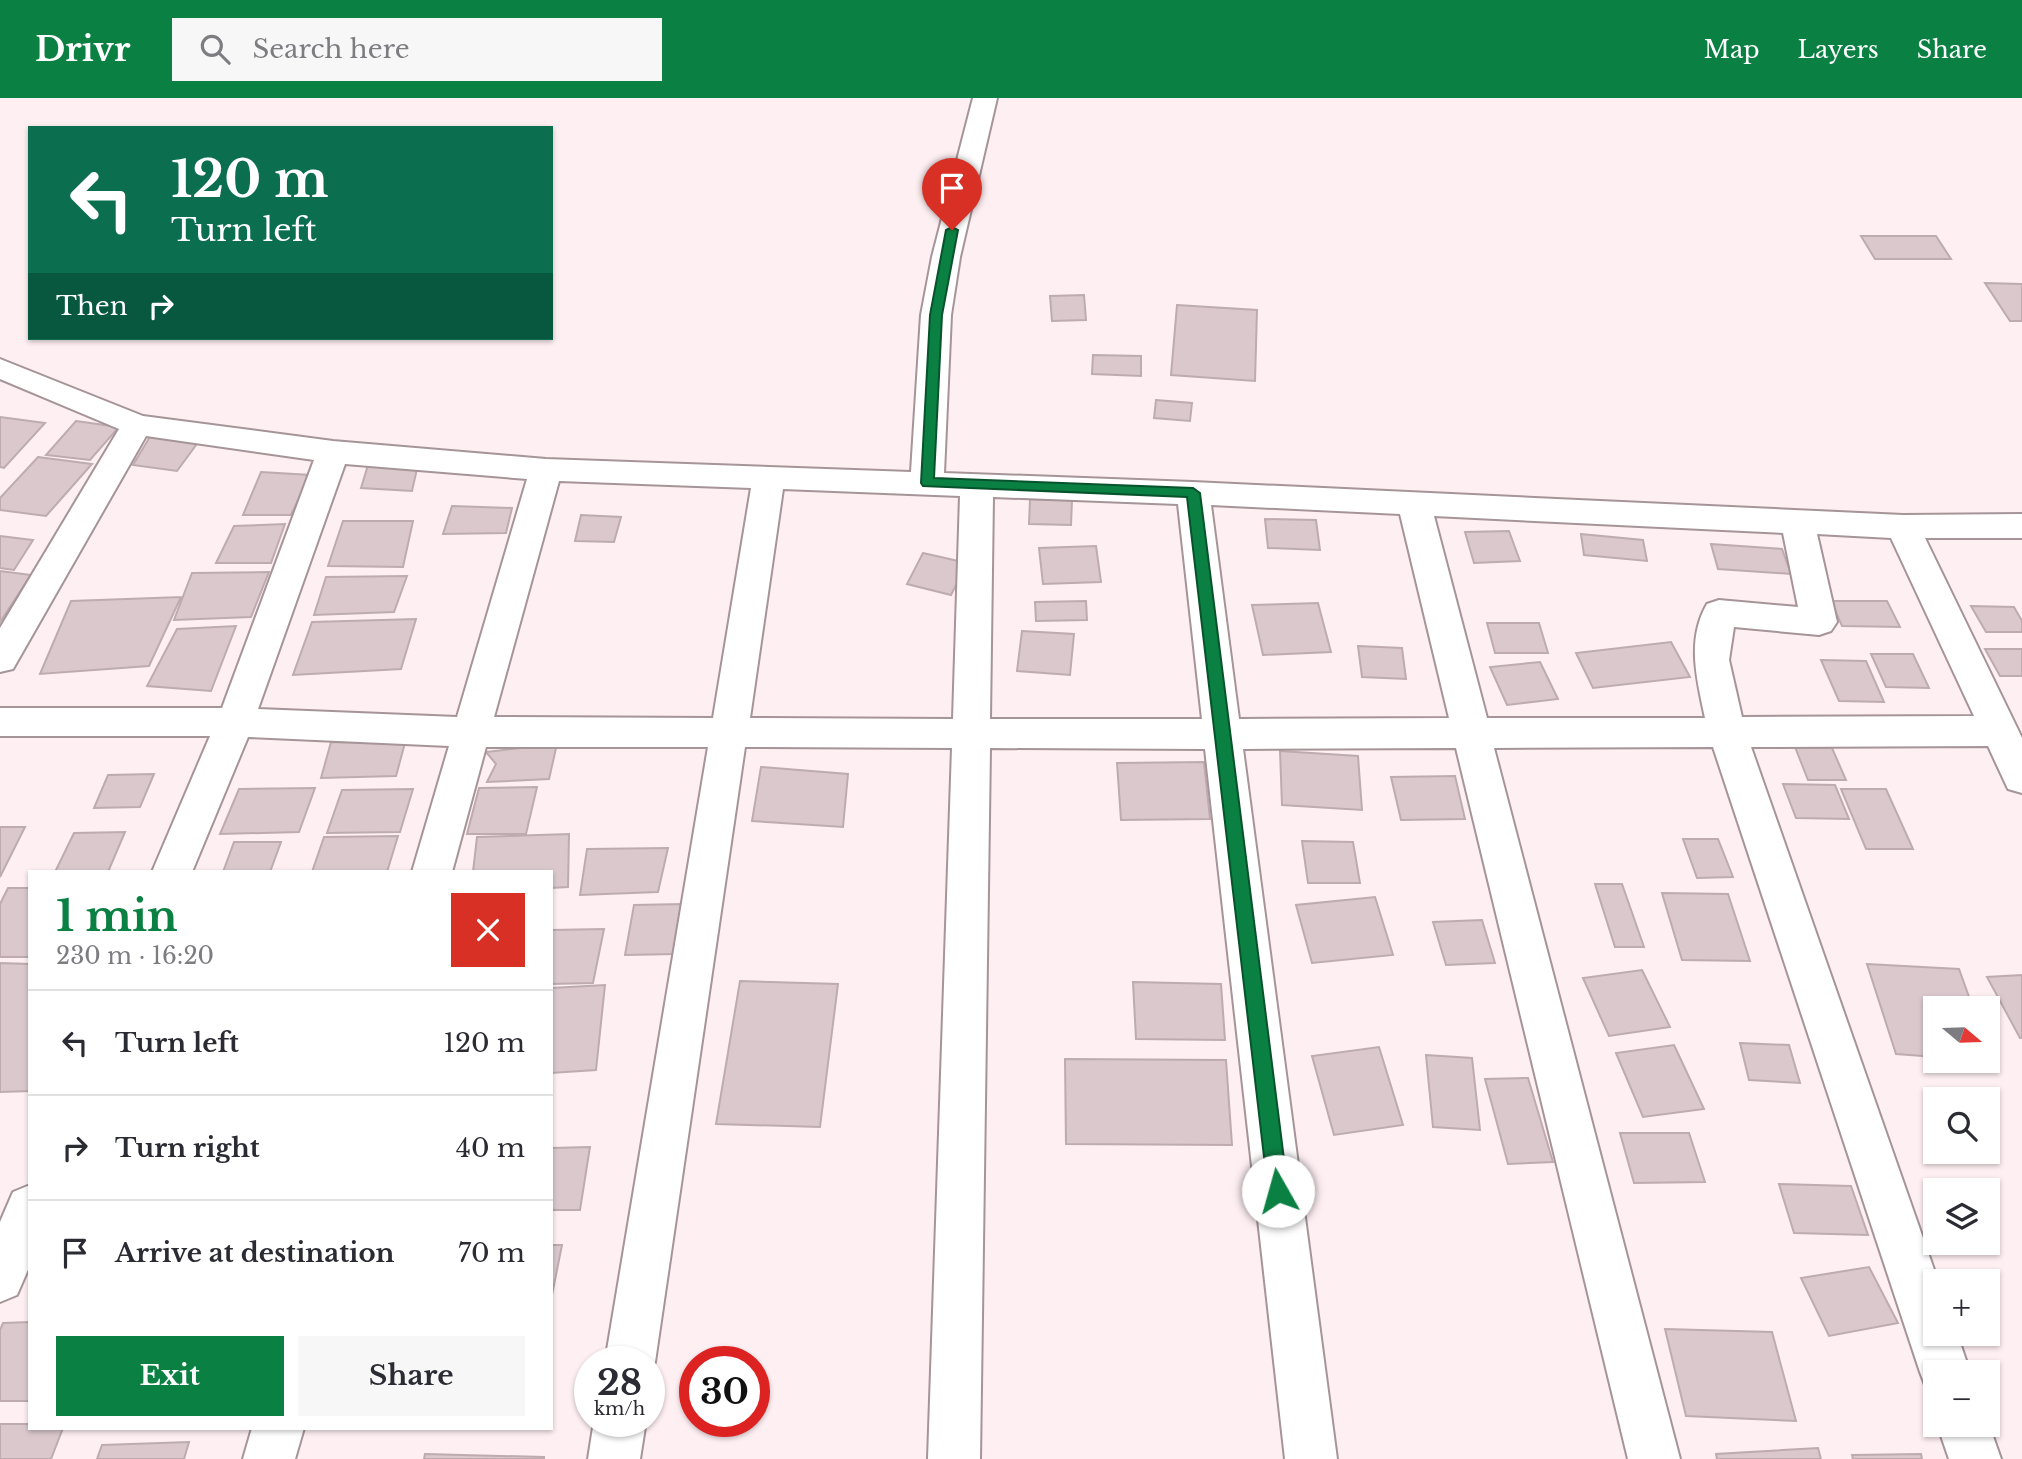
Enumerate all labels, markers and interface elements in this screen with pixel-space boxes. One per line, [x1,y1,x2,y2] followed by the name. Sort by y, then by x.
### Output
[172,18,662,81] search box
[35,29,130,70] text: Drivr
[196,30,234,68] icon: search
[252,33,410,65] text: Search here
[1704,35,1760,64] text: Map
[1798,35,1879,64] text: Layers
[1917,35,1987,64] text: Share
[171,149,329,210] text: 120 m
[56,154,147,245] icon: left
[922,158,982,230] pin
[933,169,971,207] icon: arrive
[171,210,317,250] text: Turn left
[142,287,180,325] icon: right
[56,290,128,322] text: Then
[56,890,178,942] text: 1 min
[451,893,525,967] button: close
[56,942,214,970] text: 230 m · 16:20
[1923,996,2000,1073] north arrow
[1923,996,2000,1437] map controls
[56,1024,94,1062] icon: left
[115,1027,239,1059] text: Turn left
[443,1027,525,1059] text: 120 m
[1923,1087,2000,1164] button: search
[56,1129,94,1167] icon: right
[115,1132,260,1164] text: Turn right
[456,1132,525,1164] text: 40 m
[1241,1154,1315,1228] position arrow
[1923,1178,2000,1255] button: layers
[56,1234,94,1272] icon: arrive
[115,1237,395,1269] text: Arrive at destination
[458,1237,525,1269] text: 70 m
[1923,1269,2000,1346] button: +
[56,1336,284,1416] button: Exit
[298,1336,525,1416] button: Share
[679,1346,770,1437] speed limit sign: 30
[1923,1360,2000,1437] button: −
[597,1361,642,1404] text: 28
[594,1398,645,1420] text: km/h

